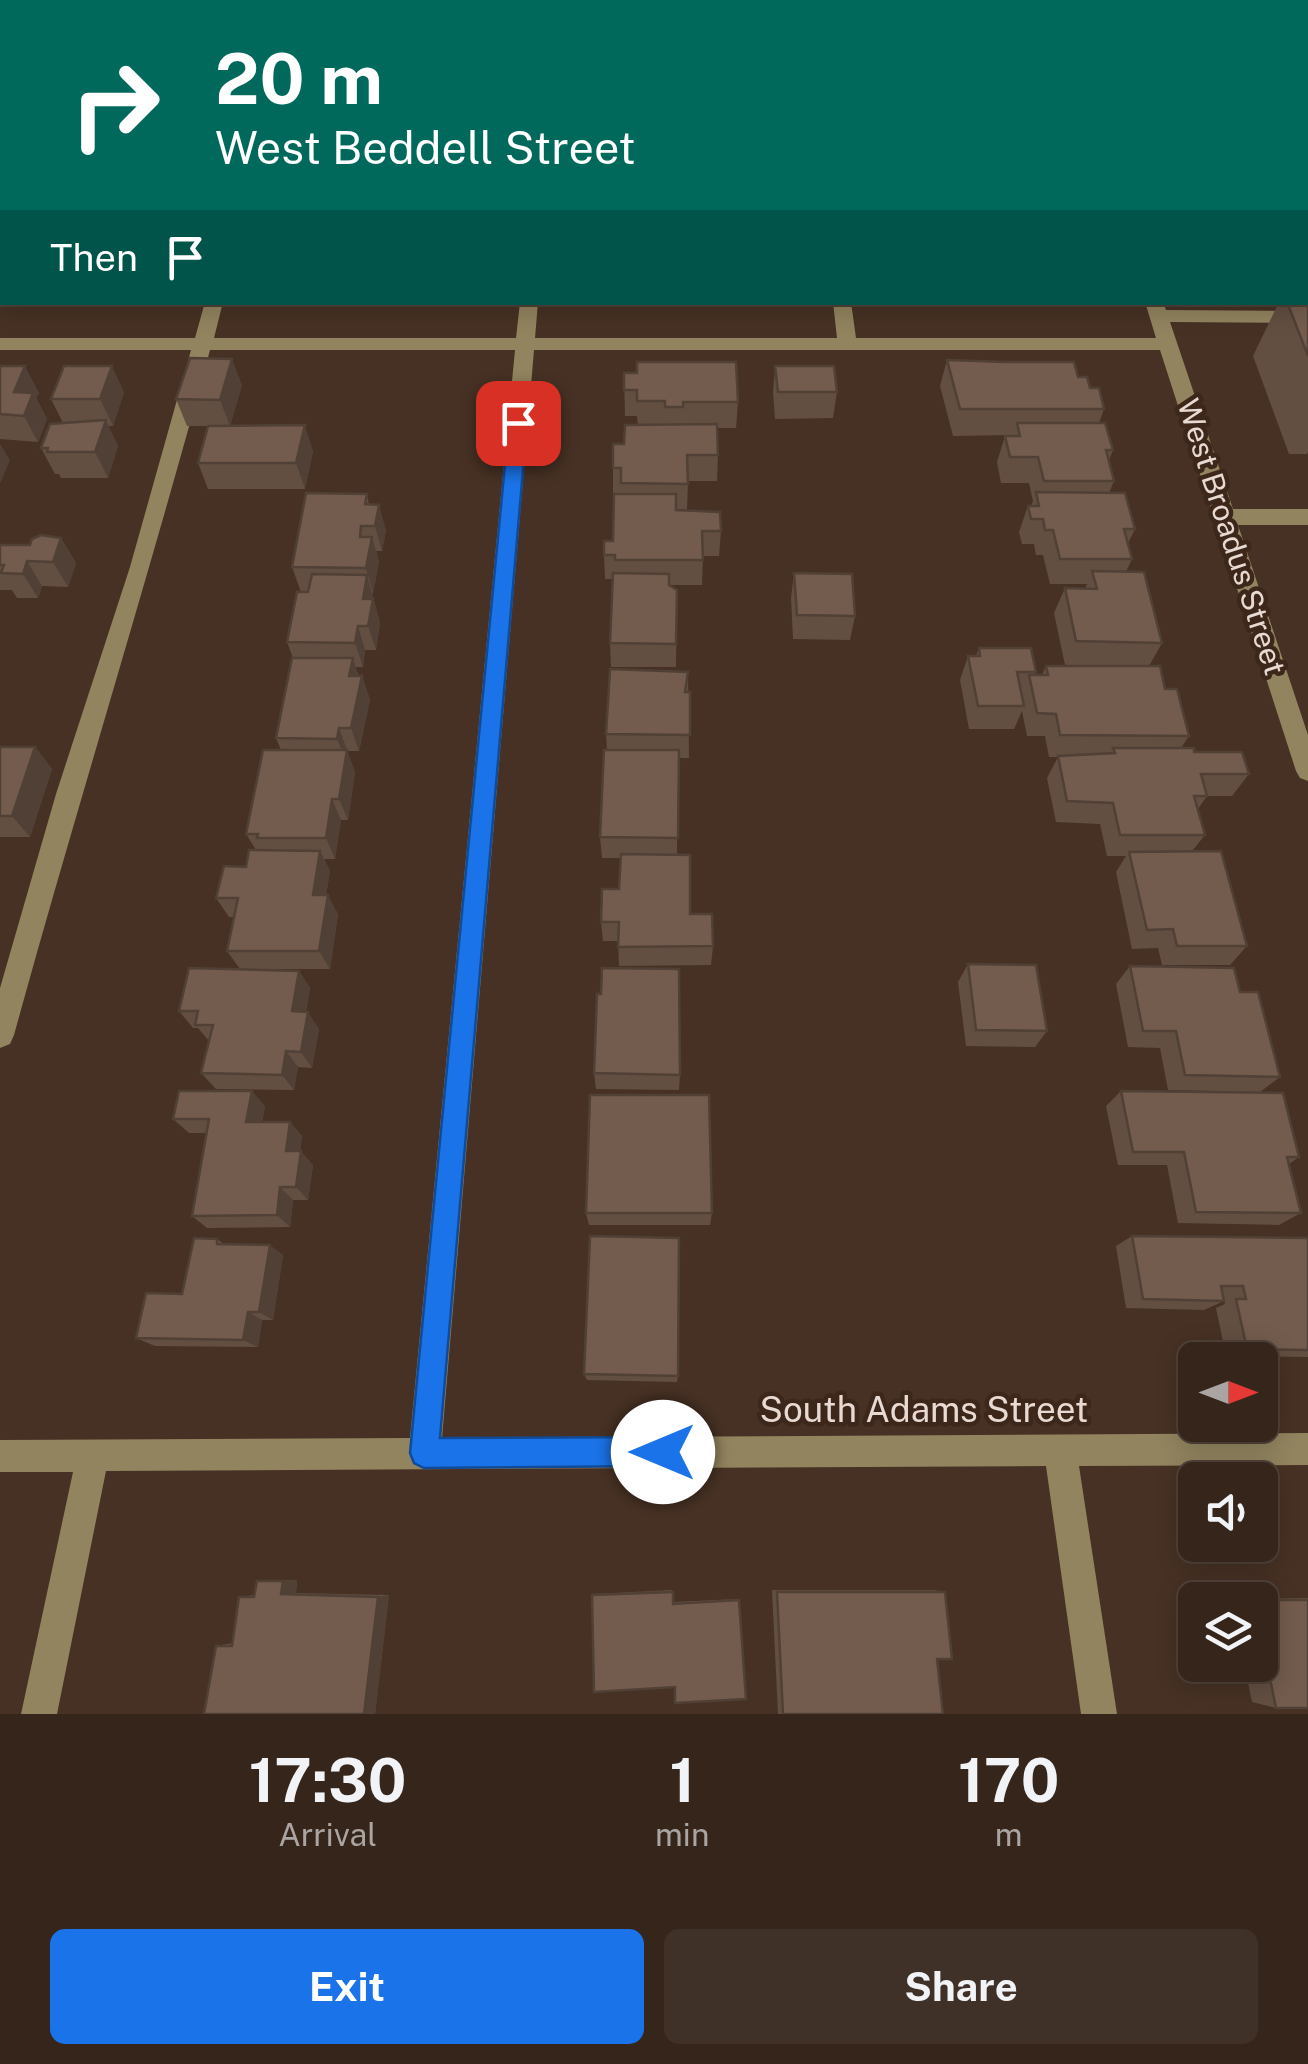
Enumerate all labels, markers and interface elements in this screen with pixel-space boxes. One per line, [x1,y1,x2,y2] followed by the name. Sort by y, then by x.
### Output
[215,37,383,120] text: 20 m
[50,40,180,170] icon: right
[215,121,636,174] text: West Beddell Street
[158,230,213,285] icon: arrive
[50,235,138,280] text: Then
[476,381,561,466] pin
[1170,394,1294,679] street label: West Broadus Street
[491,396,546,451] icon: arrive
[1178,1342,1278,1442] north arrow
[1178,1342,1278,1682] map controls
[760,1389,1088,1430] street label: South Adams Street
[611,1400,715,1504] position arrow
[1178,1462,1278,1562] button: sound
[1178,1582,1278,1682] button: layers
[249,1745,406,1816] text: 17:30
[669,1745,695,1816] text: 1
[958,1745,1059,1816] text: 170
[278,1816,377,1853] text: Arrival
[655,1816,709,1853] text: min
[995,1816,1023,1853] text: m
[50,1929,644,2044] button: Exit
[664,1929,1258,2044] button: Share

